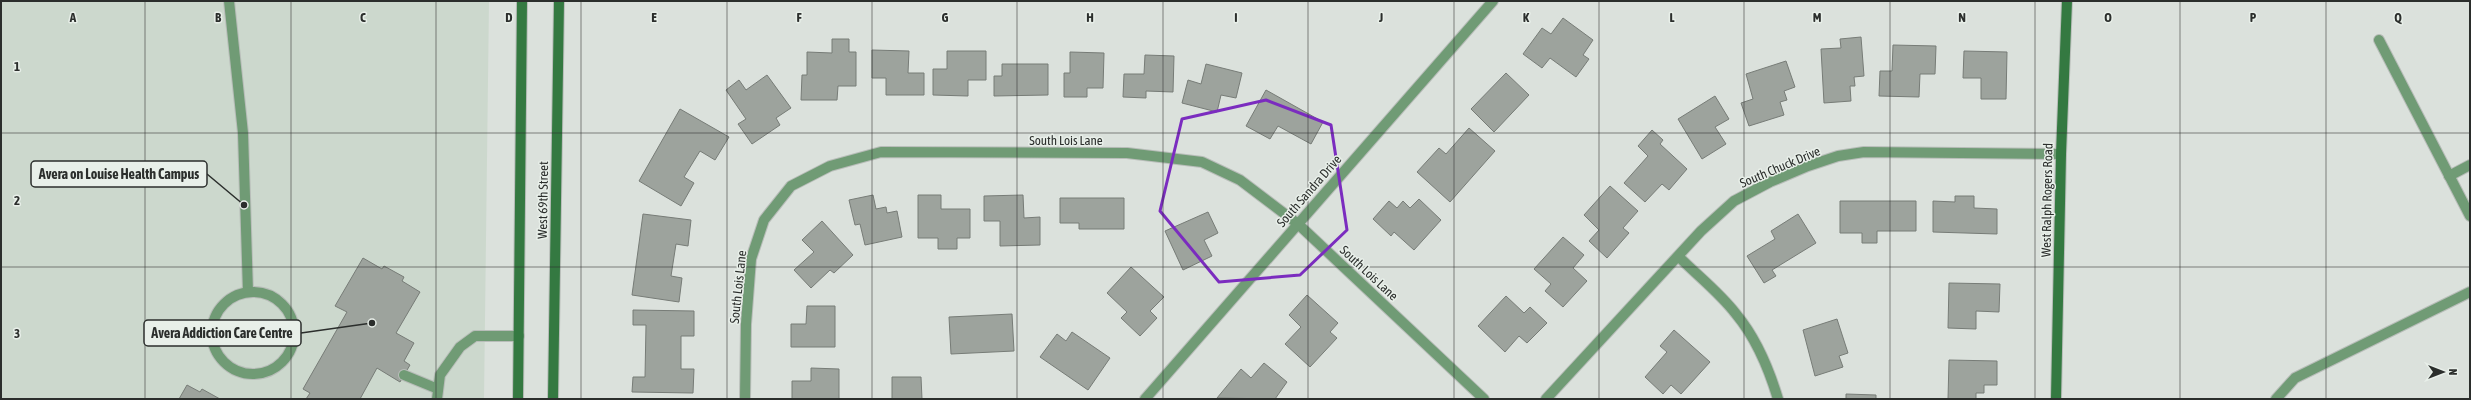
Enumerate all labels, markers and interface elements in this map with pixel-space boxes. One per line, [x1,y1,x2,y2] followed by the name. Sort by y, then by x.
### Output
[69,10,77,25] text: A
[215,10,222,25] text: B
[360,10,366,25] text: C
[505,10,513,25] text: D
[651,10,657,25] text: E
[796,10,802,25] text: F
[942,10,949,25] text: G
[1086,10,1094,25] text: H
[1234,10,1238,25] text: I
[1378,10,1383,25] text: J
[1523,10,1530,25] text: K
[1669,10,1675,25] text: L
[1813,10,1822,25] text: M
[1958,10,1966,25] text: N
[2104,10,2112,25] text: O
[2250,10,2257,25] text: P
[2394,10,2402,25] text: Q
[14,59,20,74] text: 1
[1029,133,1103,148] street label: South Lois Lane
[1738,143,1822,191] street label: South Chuck Drive
[2039,143,2055,257] street label: West Ralph Rogers Road
[1274,152,1344,230] street label: South Sandra Drive
[31,161,207,187] callout: Avera on Louise Health Campus
[535,161,551,239] street label: West 69th Street
[38,166,199,182] text: Avera on Louise Health Campus
[14,193,20,208] text: 2
[1337,242,1401,304] street label: South Lois Lane
[727,250,749,324] street label: South Lois Lane
[144,320,301,346] callout: Avera Addiction Care Centre
[150,325,293,341] text: Avera Addiction Care Centre
[14,326,20,341] text: 3
[2423,352,2463,392] north arrow
[2447,369,2459,375] text: N

